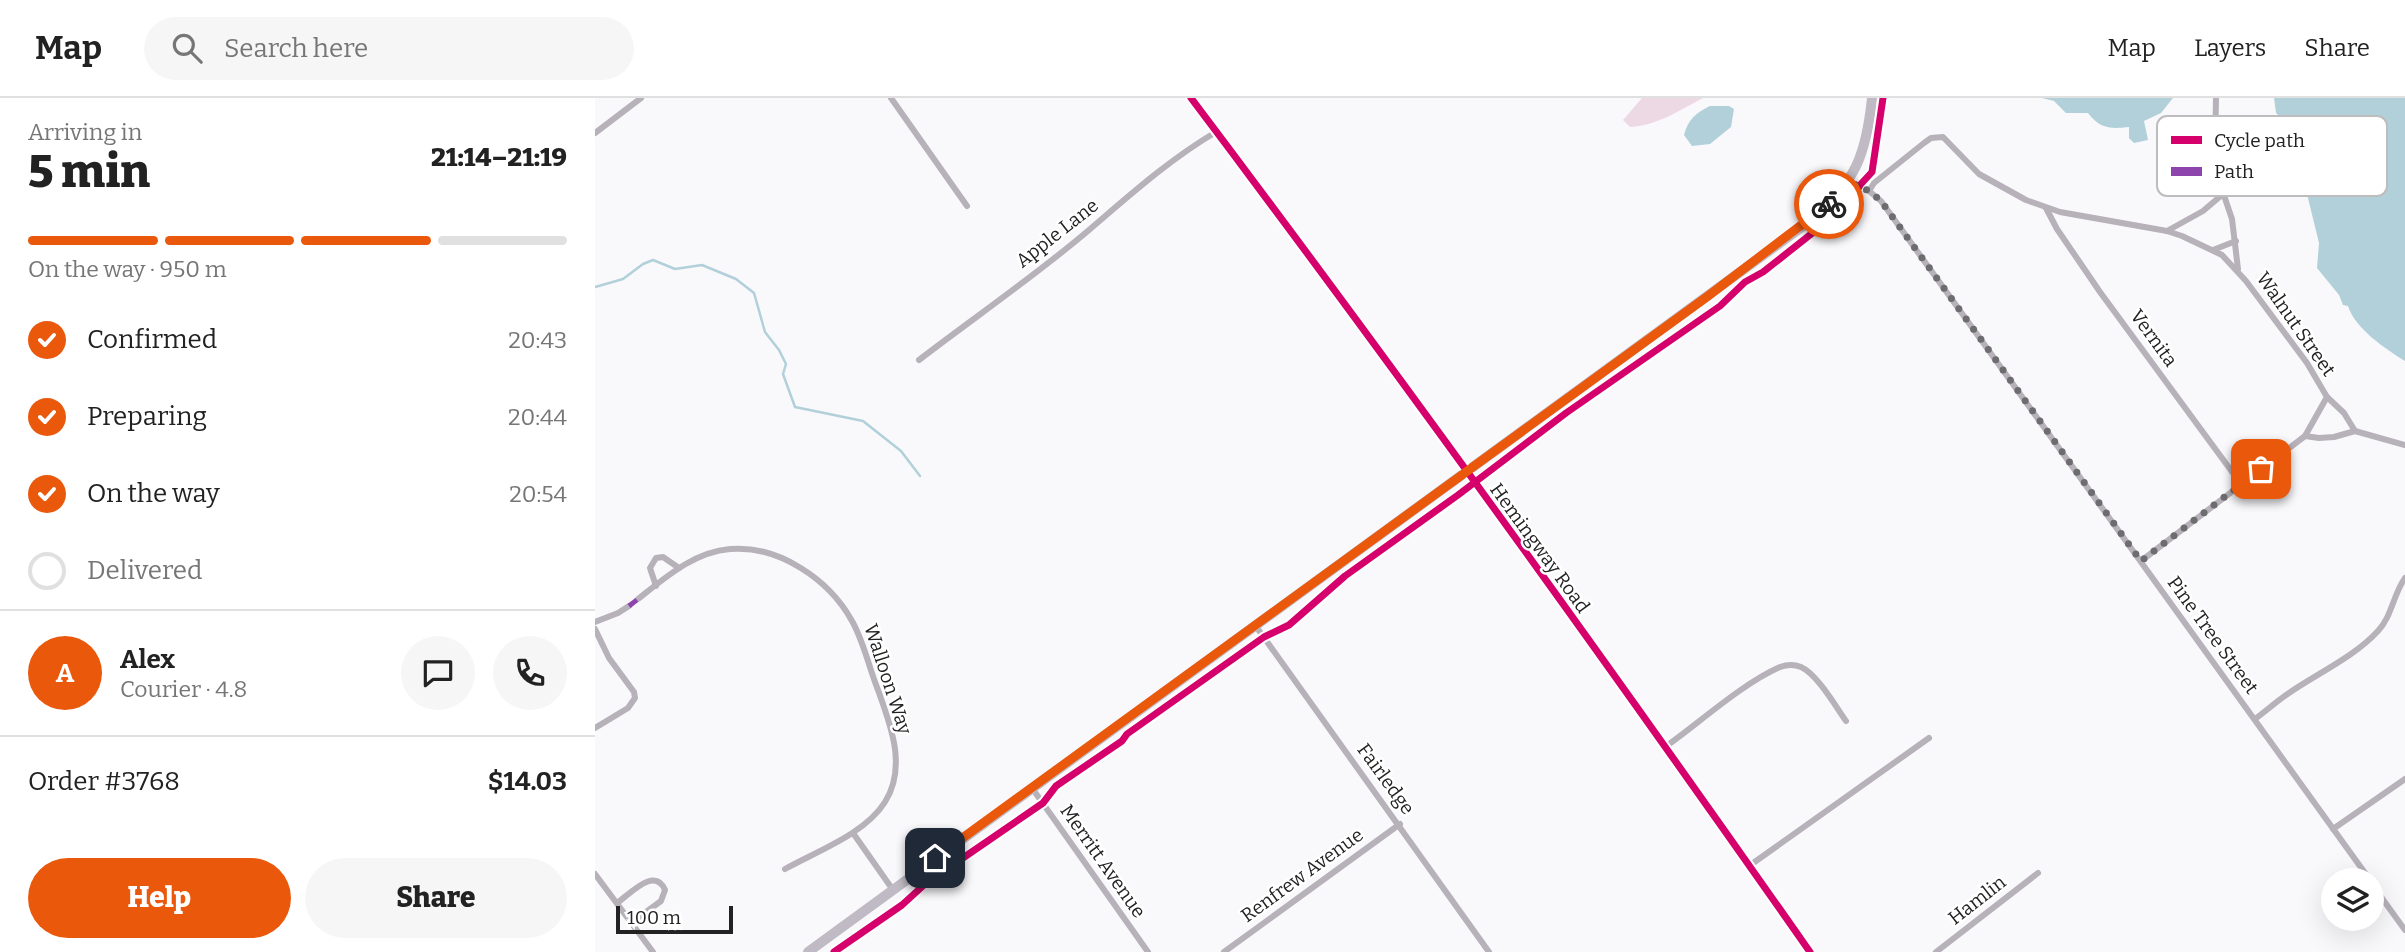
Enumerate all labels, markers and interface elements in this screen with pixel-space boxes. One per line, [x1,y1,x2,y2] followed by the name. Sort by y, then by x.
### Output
[144,17,634,80] search box
[35,28,102,68] text: Map
[168,29,206,67] icon: search
[224,33,368,64] text: Search here
[2108,34,2156,62] text: Map
[2194,34,2266,62] text: Layers
[2304,34,2370,62] text: Share
[2157,116,2387,196] legend
[28,118,142,146] text: Arriving in
[2214,129,2305,152] text: Cycle path
[431,142,567,173] text: 21:14–21:19
[28,144,150,199] text: 5 min
[2214,160,2254,183] text: Path
[1794,169,1864,239] courier
[1810,185,1848,223] icon: bike
[1011,194,1103,272] street label: Apple Lane
[28,255,227,283] text: On the way · 950 m
[2252,267,2340,381] street label: Walnut Street
[2126,305,2183,372] street label: Vernita
[28,321,66,359] icon: check
[87,324,217,355] text: Confirmed
[508,326,567,354] text: 20:43
[28,398,66,436] icon: check
[87,401,207,432] text: Preparing
[508,403,567,431] text: 20:44
[2231,439,2291,499] pin
[2242,450,2280,488] icon: bag
[28,475,66,513] icon: check
[87,478,220,509] text: On the way
[1485,479,1595,617] street label: Hemingway Road
[509,480,567,508] text: 20:54
[87,555,202,586] text: Delivered
[2163,572,2263,698] street label: Pine Tree Street
[859,621,917,738] street label: Walloon Way
[401,636,475,710] button: chat
[493,636,567,710] button: phone
[120,644,175,675] text: Alex
[56,658,74,689] text: A
[120,675,247,703] text: Courier · 4.8
[1353,739,1419,819] street label: Fairledge
[28,766,180,797] text: Order #3768
[488,766,567,797] text: $14.03
[1055,800,1151,922] street label: Merritt Avenue
[1237,823,1367,927] street label: Renfrew Avenue
[905,828,965,888] pin
[916,839,954,877] icon: home
[28,858,291,938] button: Help
[305,858,567,938] button: Share
[2321,868,2384,931] map controls
[2321,868,2384,931] button: layers
[1944,870,2010,930] street label: Hamlin
[616,903,733,935] scale bar
[627,906,681,929] text: 100 m

